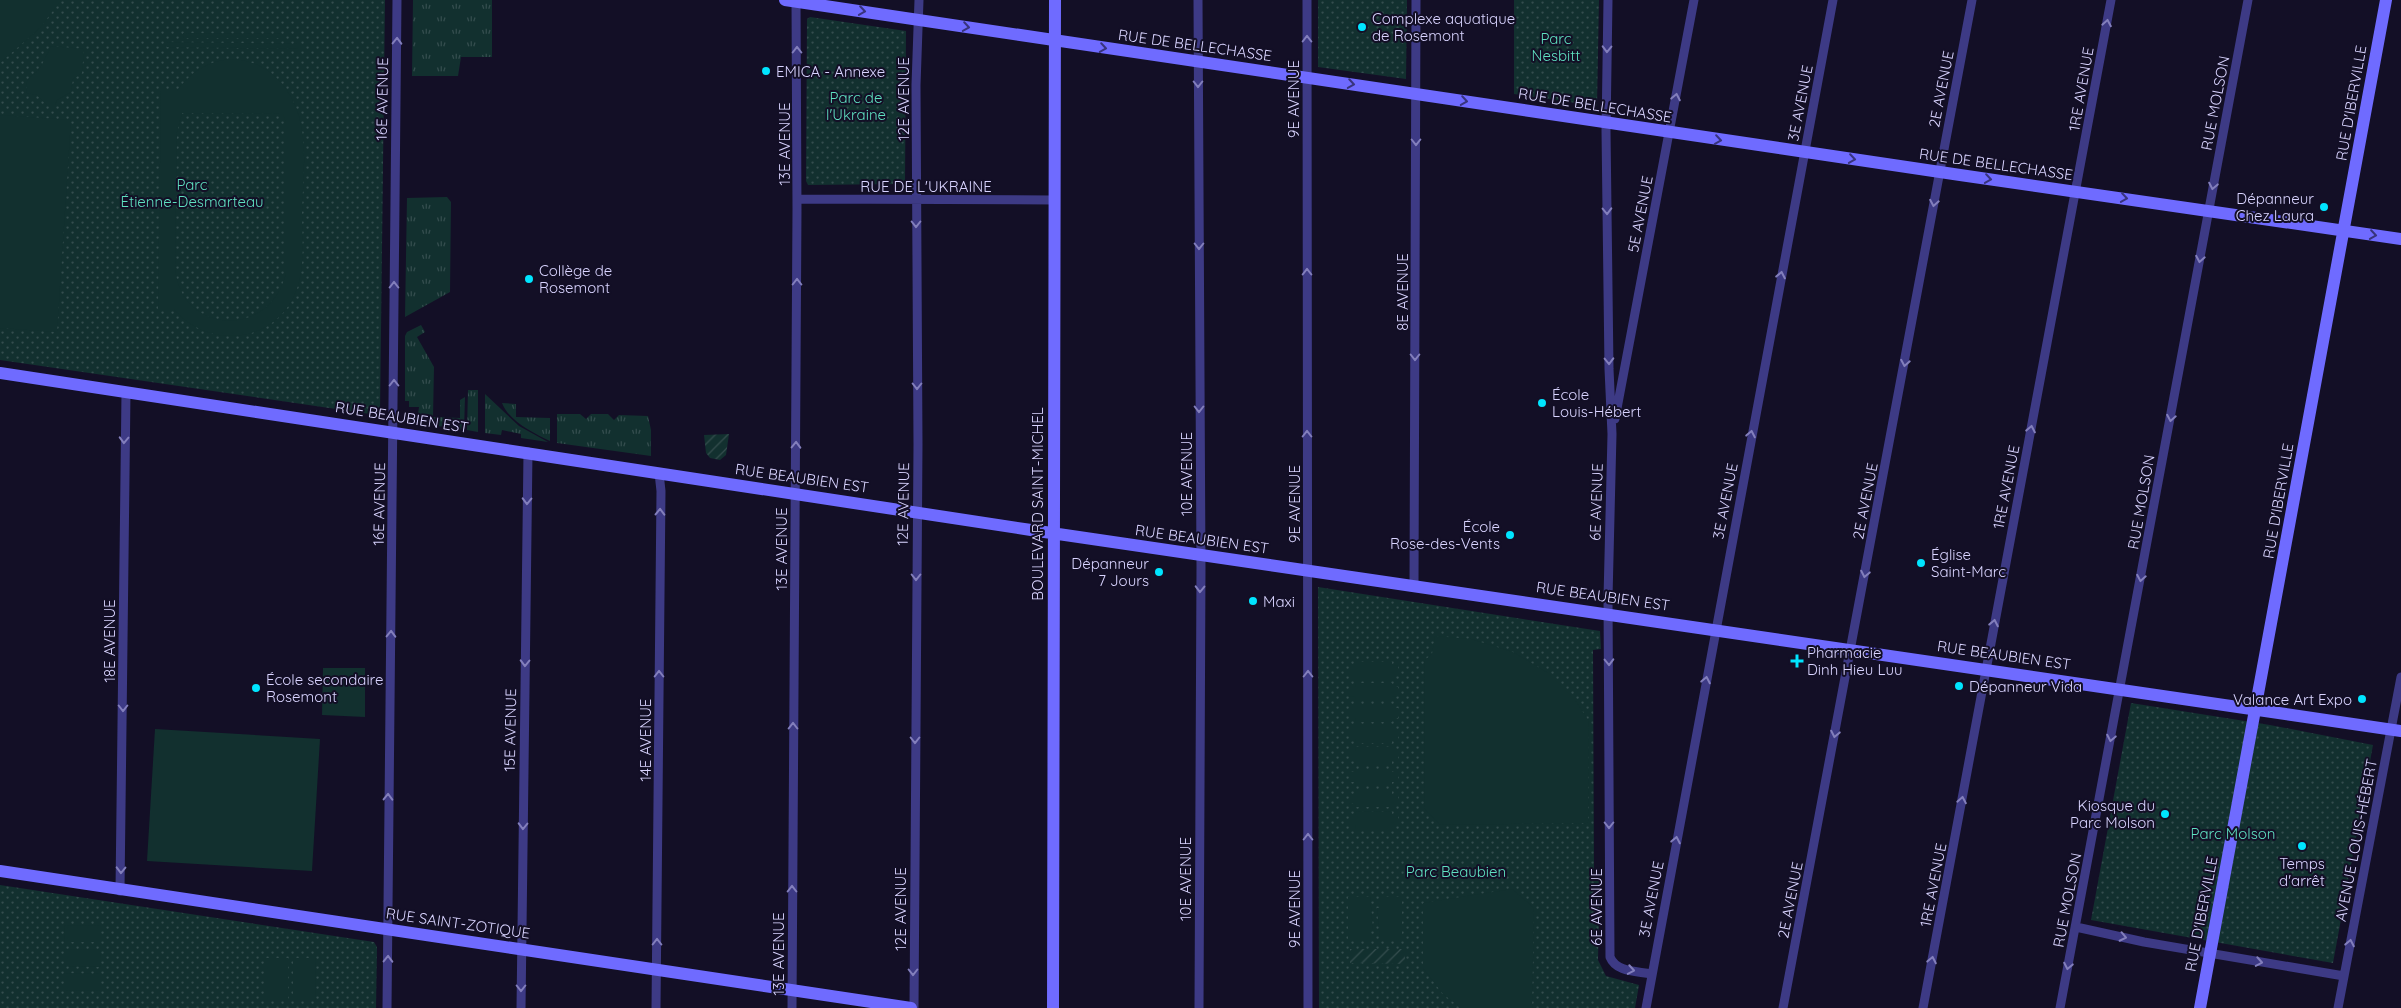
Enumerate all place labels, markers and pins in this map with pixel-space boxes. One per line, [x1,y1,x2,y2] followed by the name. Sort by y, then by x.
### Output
[1372,9,1515,45] place label: Complexe aquatique de Rosemont
[1356,21,1368,33] marker: Complexe aquatique de Rosemont
[776,62,885,81] place label: EMICA - Annexe
[760,65,772,77] marker: EMICA - Annexe
[2236,189,2314,225] place label: Dépanneur Chez Laura
[2318,201,2330,213] marker: Dépanneur Chez Laura
[539,261,612,297] place label: Collège de Rosemont
[523,273,535,285] marker: Collège de Rosemont
[1552,385,1641,421] place label: École Louis-Hébert
[1536,397,1548,409] marker: École Louis-Hébert
[1390,517,1500,553] place label: École Rose-des-Vents
[1504,529,1516,541] marker: École Rose-des-Vents
[1931,545,2006,581] place label: Église Saint-Marc
[1071,554,1149,590] place label: Dépanneur 7 Jours
[1915,557,1927,569] marker: Église Saint-Marc
[1153,566,1165,578] marker: Dépanneur 7 Jours
[1263,592,1295,611] place label: Maxi
[1247,595,1259,607] marker: Maxi
[1807,643,1902,679] place label: Pharmacie Dinh Hieu Luu
[1791,655,1803,667] marker: Pharmacie Dinh Hieu Luu
[266,670,384,706] place label: École secondaire Rosemont
[1969,677,2082,696] place label: Dépanneur Vida
[1953,680,1965,692] marker: Dépanneur Vida
[250,682,262,694] marker: École secondaire Rosemont
[2233,690,2352,709] place label: Valance Art Expo
[2356,693,2368,705] marker: Valance Art Expo
[2070,796,2155,832] place label: Kiosque du Parc Molson
[2159,808,2171,820] marker: Kiosque du Parc Molson
[2296,840,2308,852] marker: Temps d'arrêt
[2279,854,2325,890] place label: Temps d'arrêt

